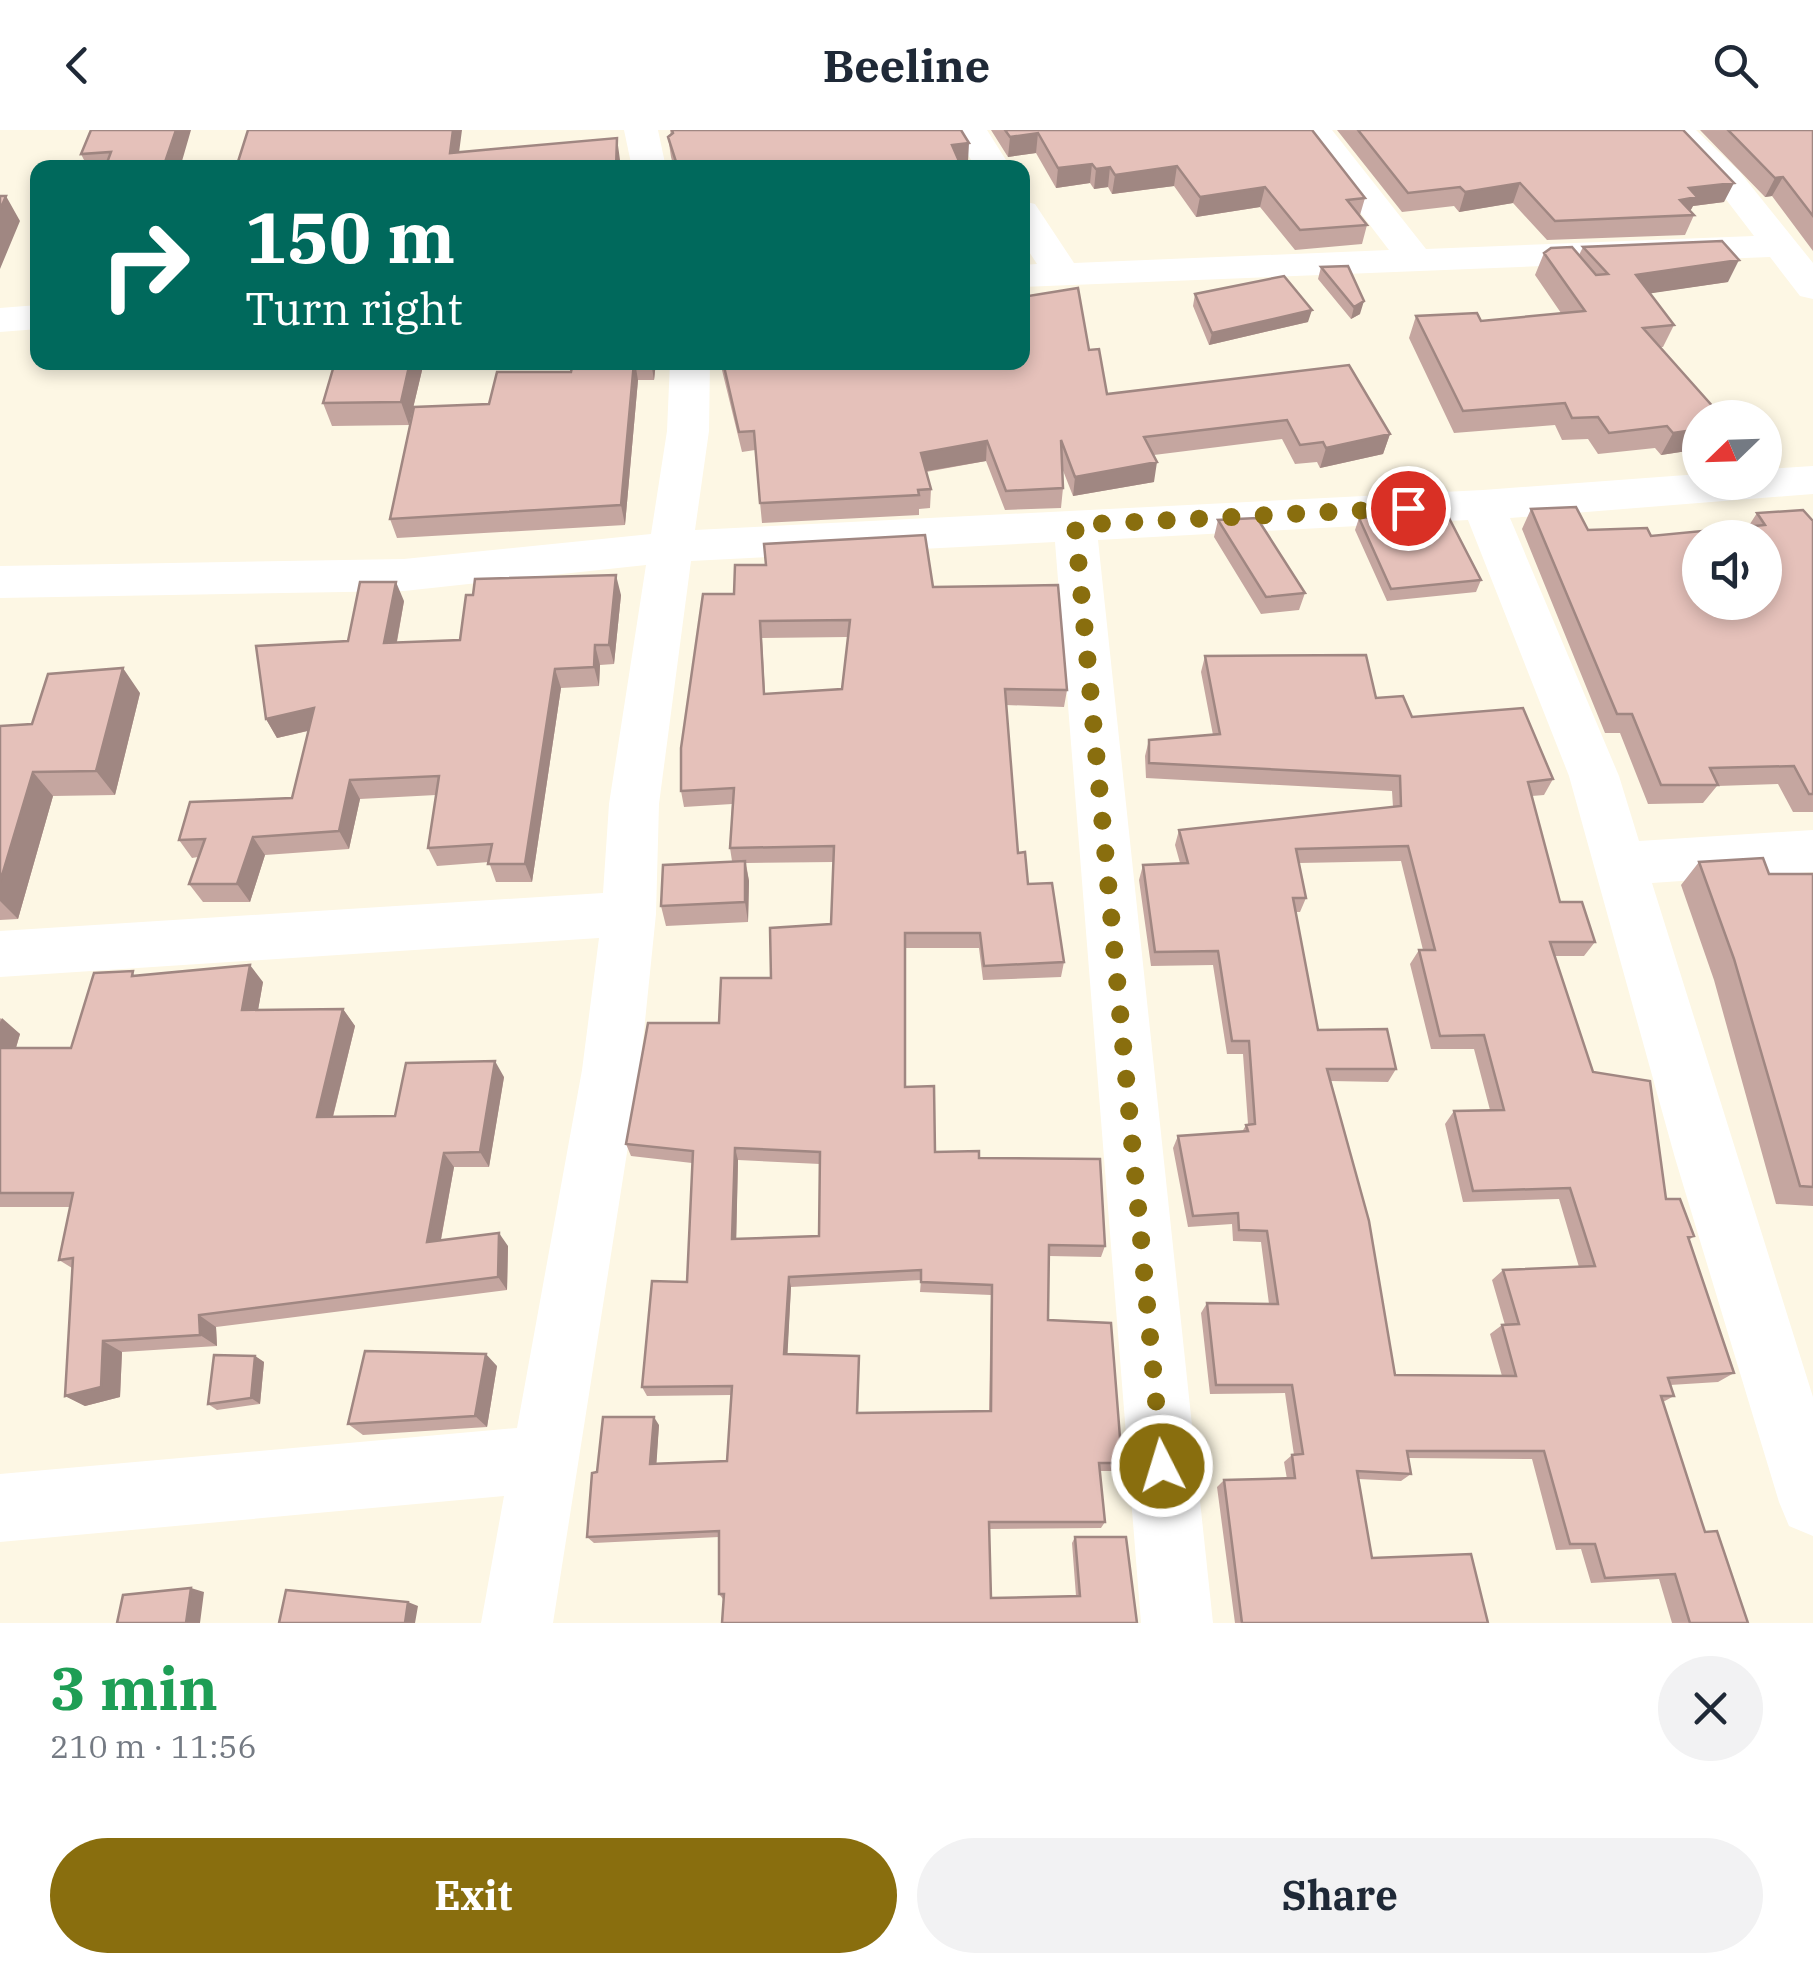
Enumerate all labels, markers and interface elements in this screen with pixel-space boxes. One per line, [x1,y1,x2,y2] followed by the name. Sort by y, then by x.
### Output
[823,36,990,94] text: Beeline
[50,38,105,93] icon: back
[1708,38,1763,93] icon: search
[245,191,455,282] text: 150 m
[80,200,210,330] icon: right
[245,279,463,337] text: Turn right
[1682,400,1782,500] north arrow
[1682,400,1782,620] map controls
[1366,466,1451,551] pin
[1381,481,1436,536] icon: arrive
[1682,520,1782,620] button: sound
[1110,1414,1214,1518] position arrow
[50,1648,218,1727] text: 3 min
[1658,1656,1763,1761] button: close
[50,1725,257,1767] text: 210 m · 11:56
[50,1838,897,1953] button: Exit
[917,1838,1763,1953] button: Share

